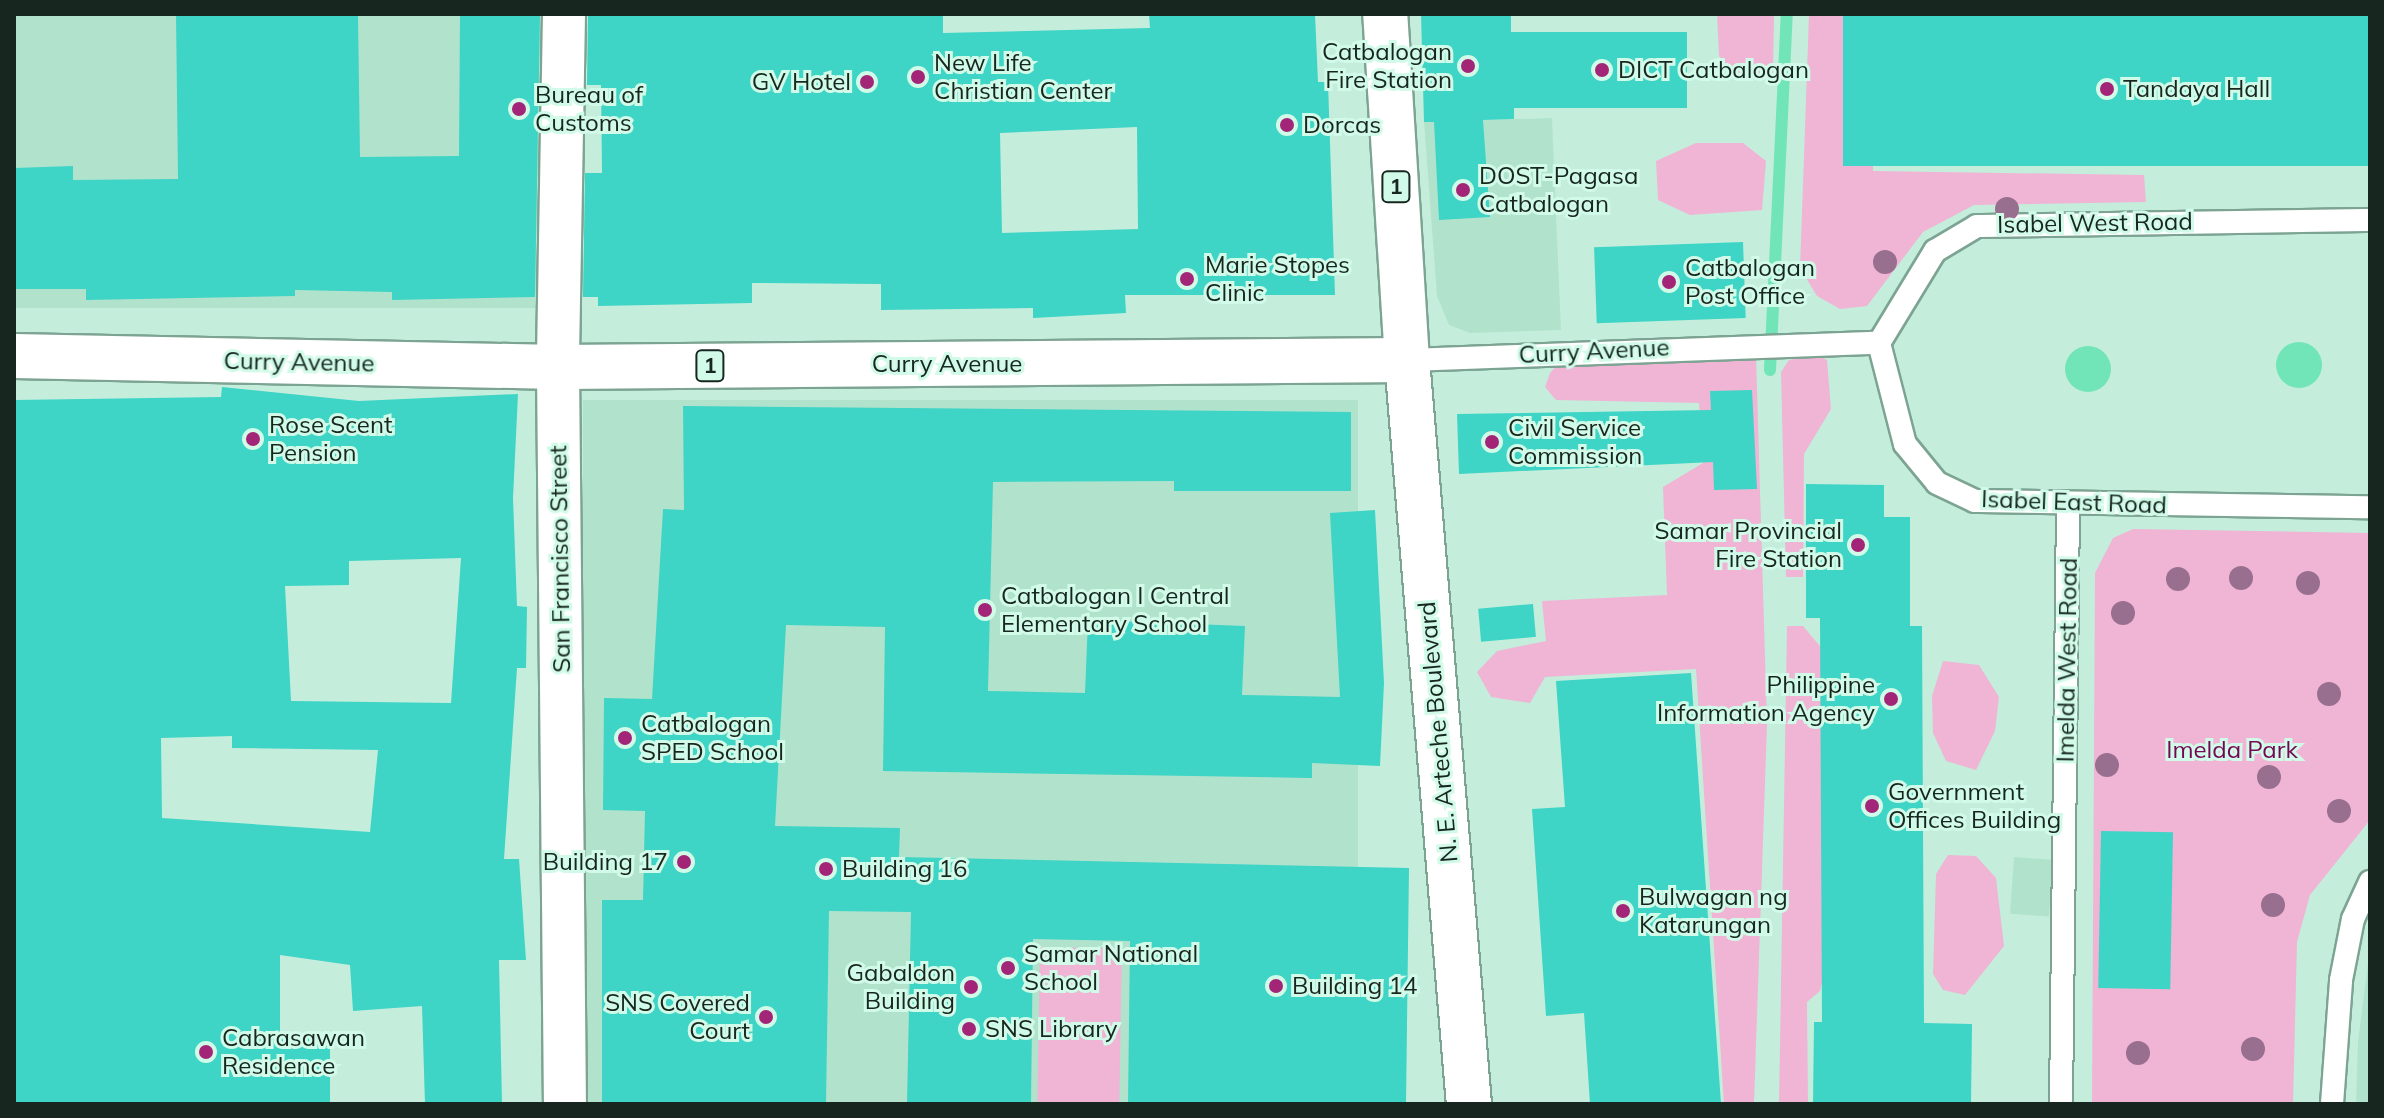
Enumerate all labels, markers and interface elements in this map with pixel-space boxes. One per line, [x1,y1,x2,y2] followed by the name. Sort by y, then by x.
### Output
[1322,38,1452,94] place label: Catbalogan Fire Station
[934,49,1112,105] place label: New Life Christian Center
[1618,56,1809,84] place label: DICT Catbalogan
[1459,57,1477,75] marker: Catbalogan Fire Station
[1593,61,1611,79] marker: DICT Catbalogan
[752,68,851,96] place label: GV Hotel
[909,68,927,86] marker: New Life Christian Center
[858,73,876,91] marker: GV Hotel
[2123,75,2270,103] place label: Tandaya Hall
[2098,80,2116,98] marker: Tandaya Hall
[535,81,643,137] place label: Bureau of Customs
[510,100,528,118] marker: Bureau of Customs
[1303,111,1381,139] place label: Dorcas
[1278,116,1296,134] marker: Dorcas
[1479,162,1638,218] place label: DOST-Pagasa Catbalogan
[1380,169,1412,205] road number: 1
[1454,181,1472,199] marker: DOST-Pagasa Catbalogan
[1997,207,2193,239] street label: Isabel West Road
[1205,251,1350,307] place label: Marie Stopes Clinic
[1685,254,1815,310] place label: Catbalogan Post Office
[1176,268,1198,290] marker: Marie Stopes Clinic
[1660,273,1678,291] marker: Catbalogan Post Office
[1518,333,1670,369] street label: Curry Avenue
[223,346,375,378] street label: Curry Avenue
[694,348,726,384] road number: 1
[872,350,1022,378] street label: Curry Avenue
[269,411,392,467] place label: Rose Scent Pension
[1508,414,1642,470] place label: Civil Service Commission
[244,430,262,448] marker: Rose Scent Pension
[1483,433,1501,451] marker: Civil Service Commission
[544,445,576,673] street label: San Francisco Street
[1981,484,2167,520] street label: Isabel East Road
[1655,517,1842,573] place label: Samar Provincial Fire Station
[1849,536,1867,554] marker: Samar Provincial Fire Station
[2051,557,2083,763] street label: Imelda West Road
[1001,582,1230,638] place label: Catbalogan I Central Elementary School
[1412,600,1464,864] street label: N. E. Arteche Boulevard
[976,601,994,619] marker: Catbalogan I Central Elementary School
[1657,671,1875,727] place label: Philippine Information Agency
[1882,690,1900,708] marker: Philippine Information Agency
[641,710,784,766] place label: Catbalogan SPED School
[616,729,634,747] marker: Catbalogan SPED School
[2166,736,2298,764] park label: Imelda Park
[1888,778,2061,834] place label: Government Offices Building
[1863,797,1881,815] marker: Government Offices Building
[543,848,668,876] place label: Building 17
[675,853,693,871] marker: Building 17
[842,855,967,883] place label: Building 16
[817,860,835,878] marker: Building 16
[1639,883,1788,939] place label: Bulwagan ng Katarungan
[1614,902,1632,920] marker: Bulwagan ng Katarungan
[1024,940,1198,996] place label: Samar National School
[846,959,955,1015] place label: Gabaldon Building
[999,959,1017,977] marker: Samar National School
[1292,972,1417,1000] place label: Building 14
[1267,977,1285,995] marker: Building 14
[962,978,980,996] marker: Gabaldon Building
[605,989,750,1045] place label: SNS Covered Court
[757,1008,775,1026] marker: SNS Covered Court
[985,1015,1117,1043] place label: SNS Library
[960,1020,978,1038] marker: SNS Library
[222,1024,365,1080] place label: Cabrasawan Residence
[197,1043,215,1061] marker: Cabrasawan Residence

